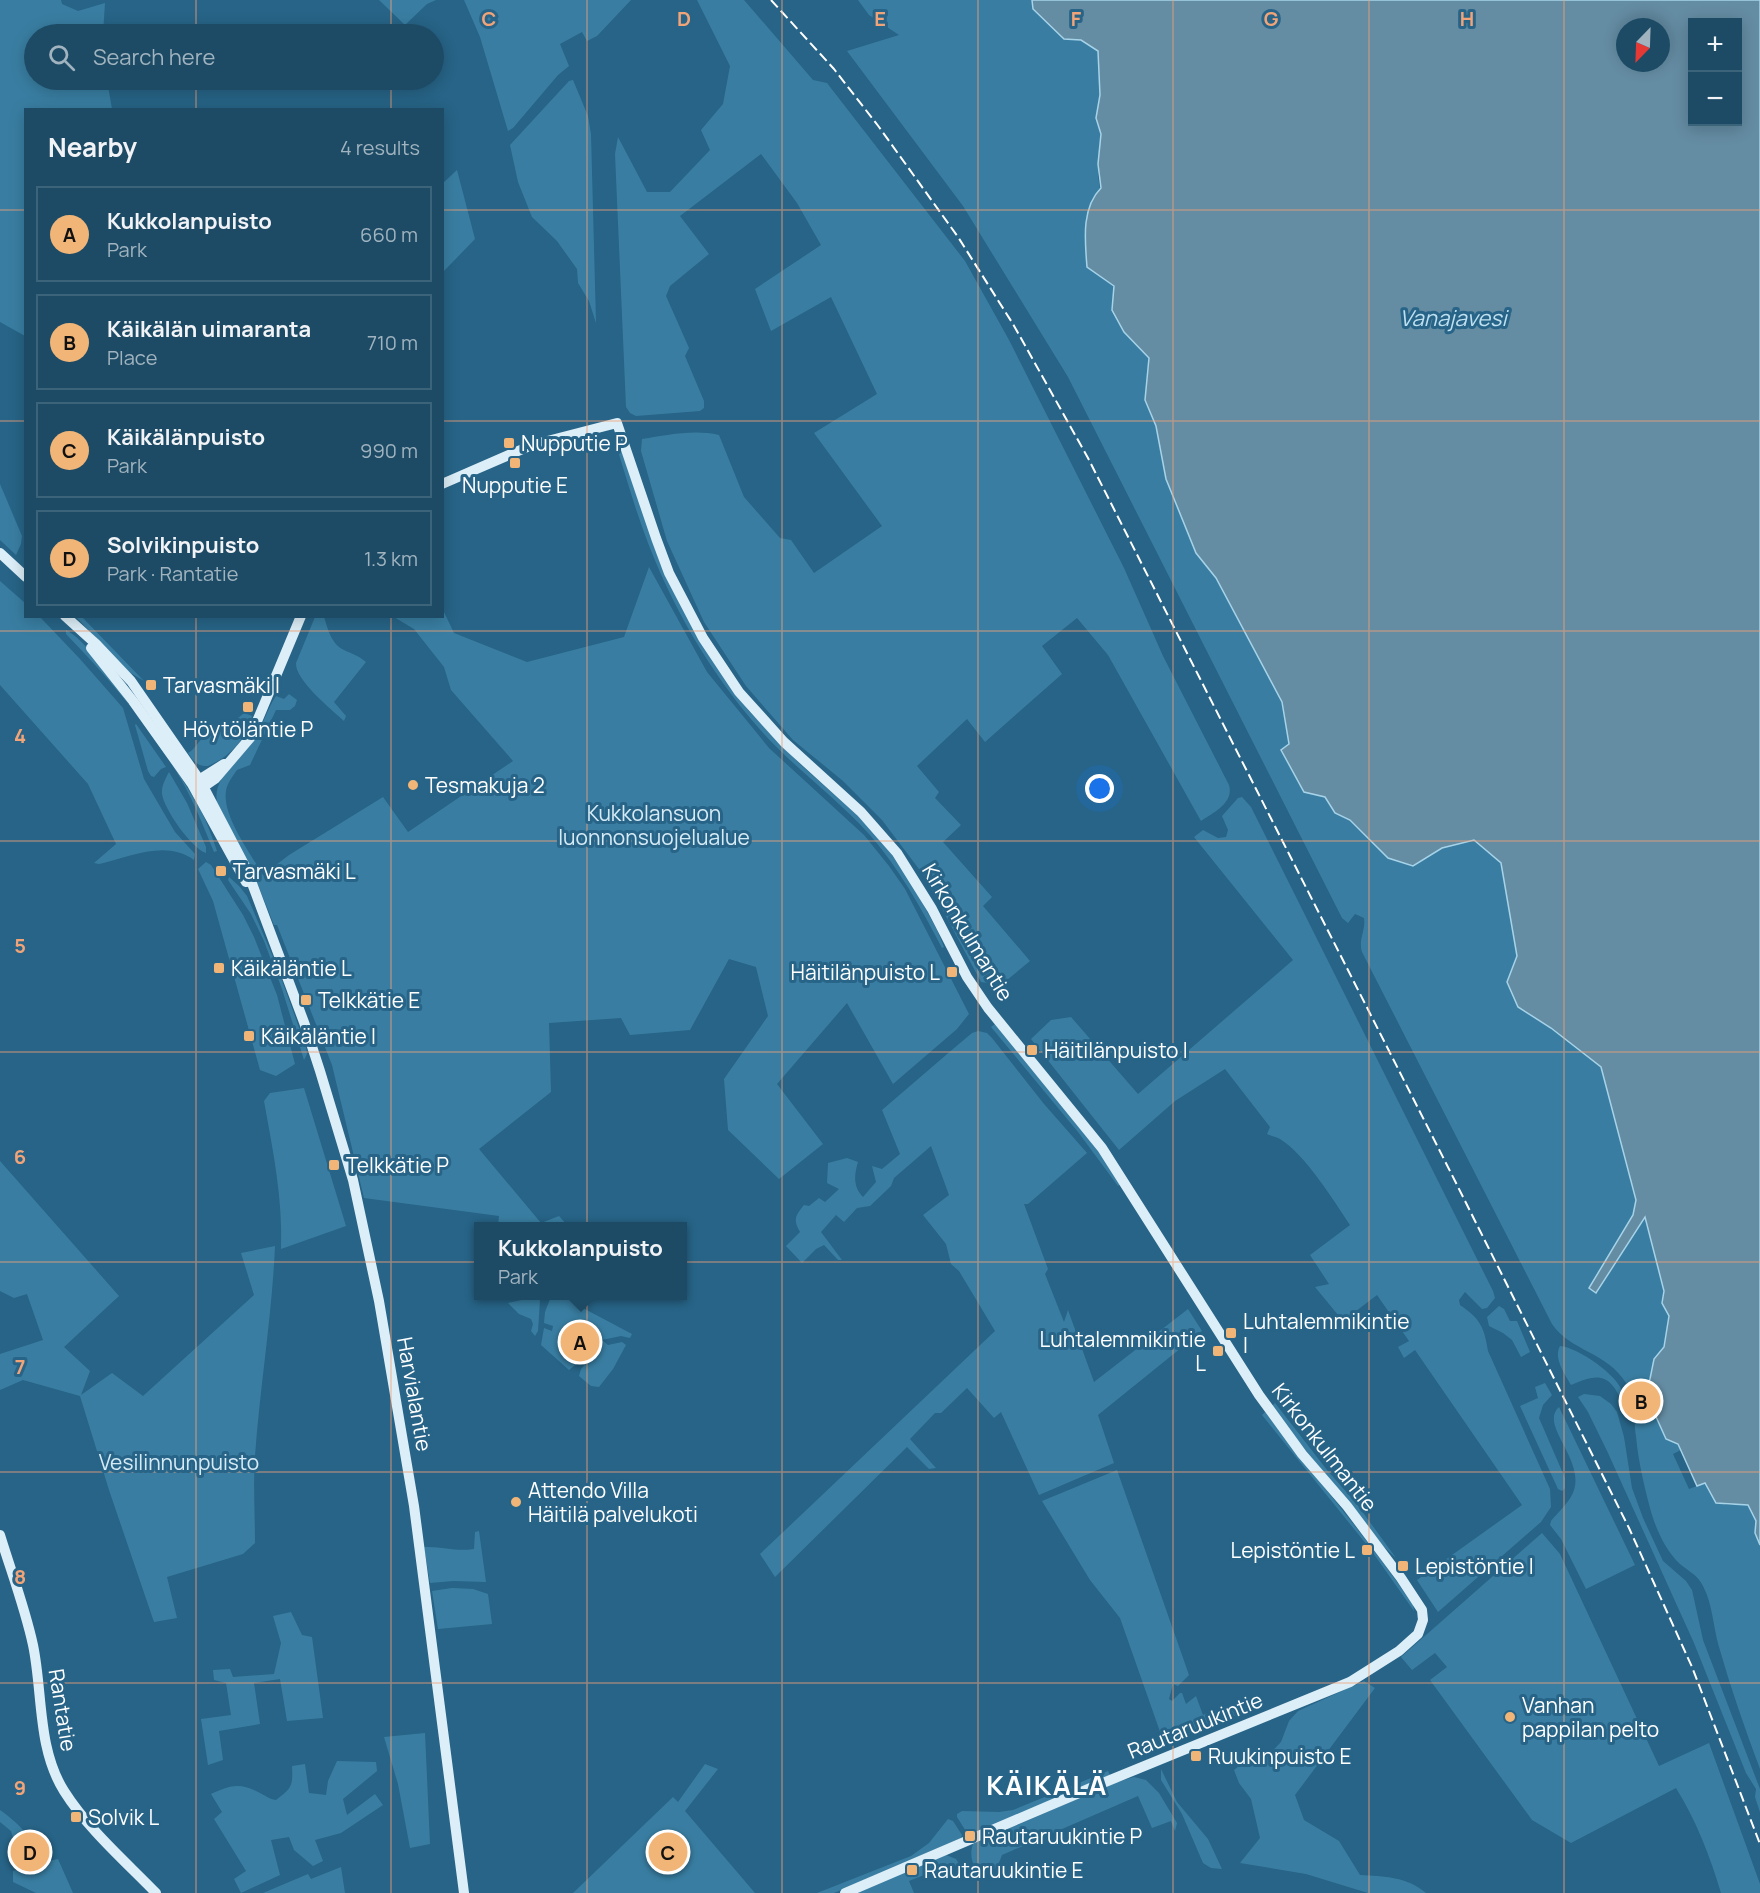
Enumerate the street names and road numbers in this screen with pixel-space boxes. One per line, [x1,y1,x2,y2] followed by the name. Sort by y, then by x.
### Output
[916,858,1020,1006] street label: Kirkonkulmantie
[391,1335,439,1453] street label: Harvialantie
[1266,1377,1384,1517] street label: Kirkonkulmantie
[43,1667,83,1753] street label: Rantatie
[1123,1685,1267,1765] street label: Rautaruukintie

